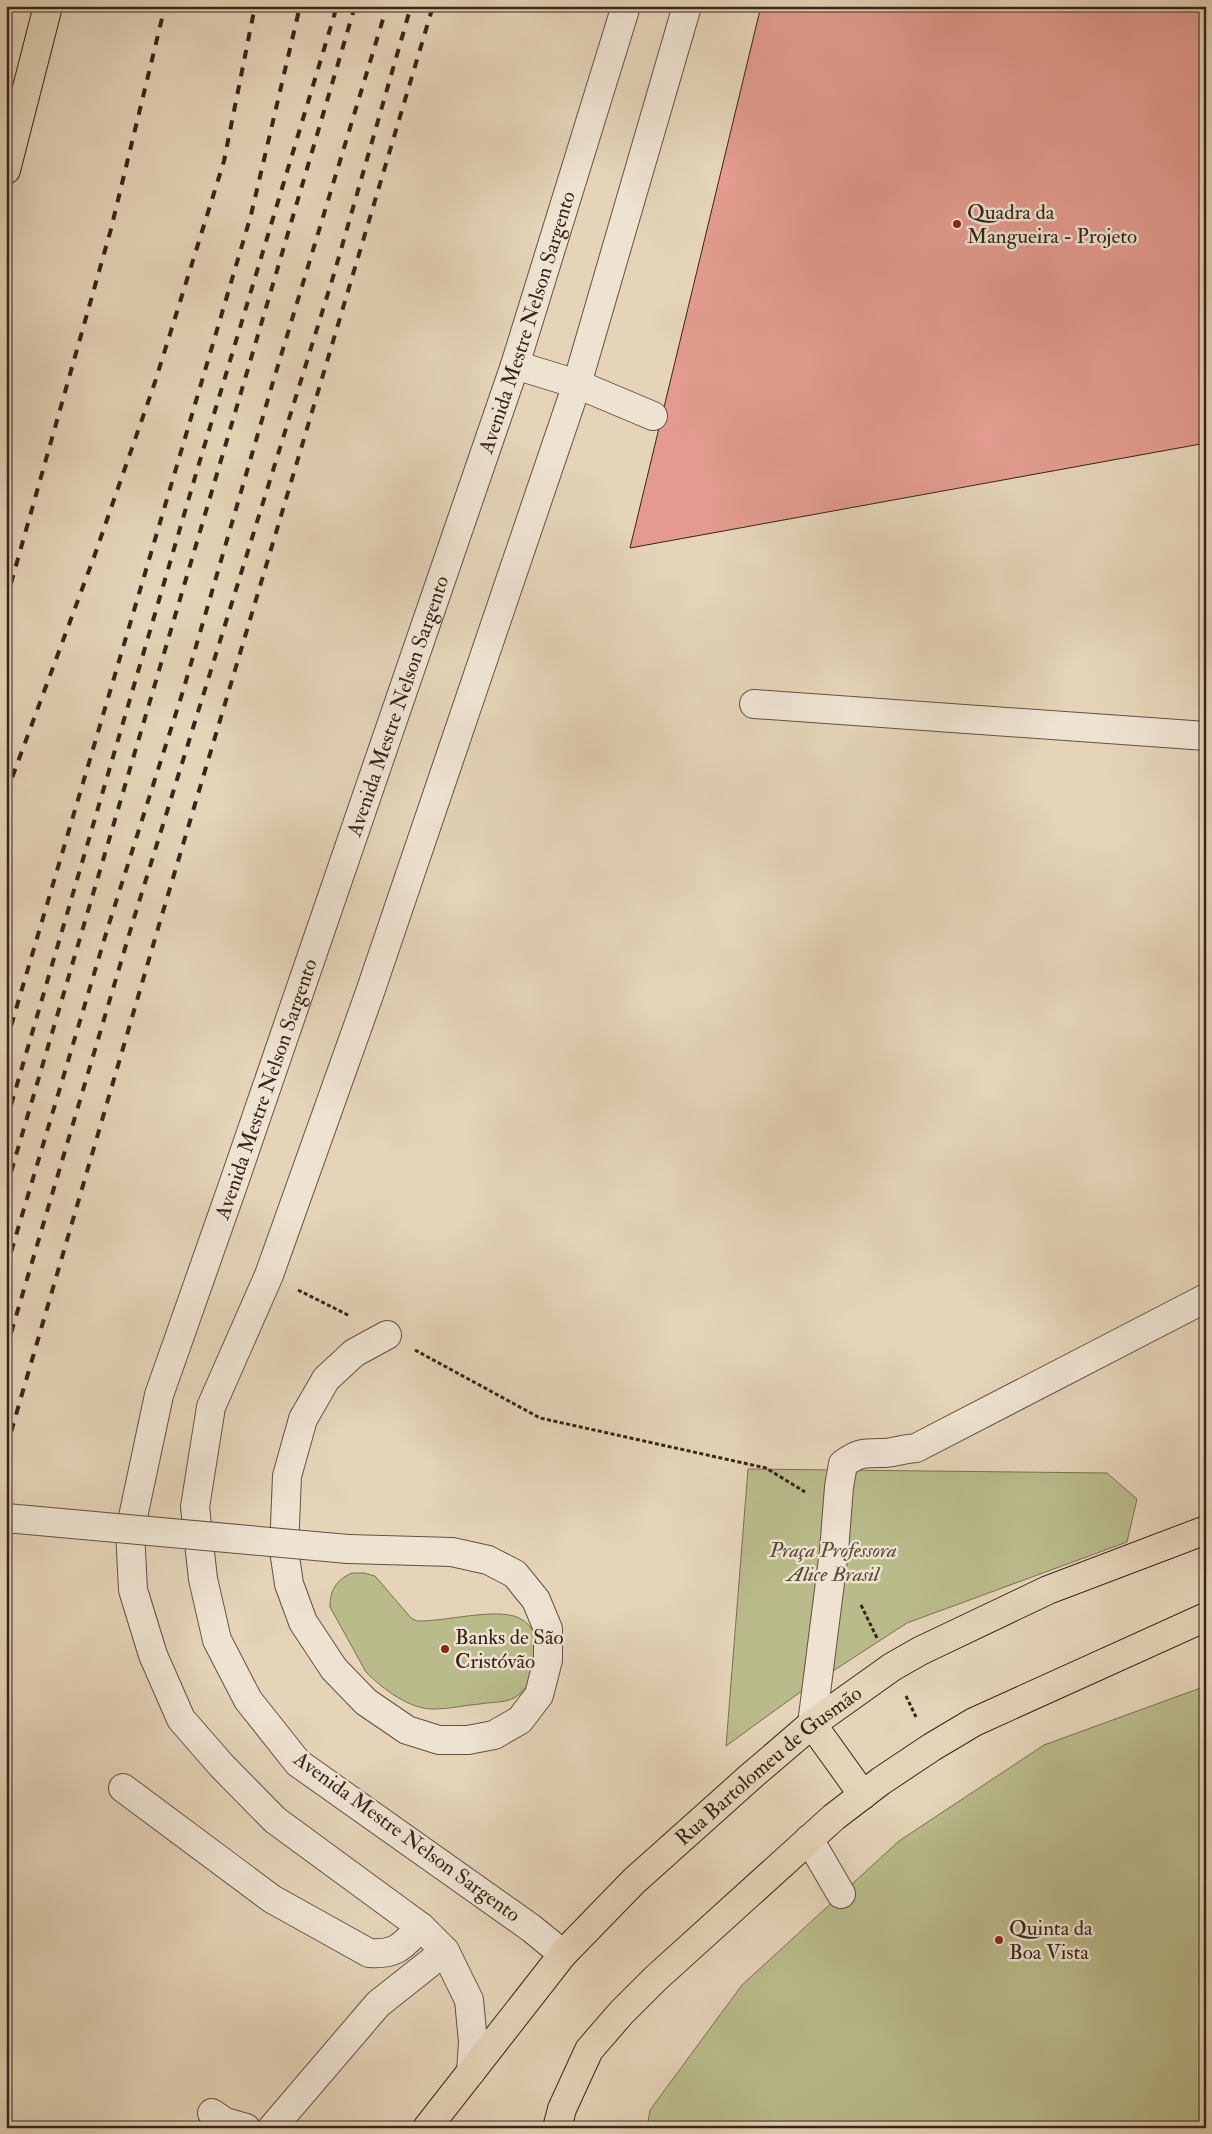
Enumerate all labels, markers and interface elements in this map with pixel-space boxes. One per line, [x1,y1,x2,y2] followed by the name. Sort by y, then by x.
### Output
[472,188,581,458] street label: Avenida Mestre Nelson Sargento
[967,199,1137,250] place label: Quadra da Mangueira - Projeto
[951,218,963,230] marker: Quadra da Mangueira - Projeto
[340,572,455,841] street label: Avenida Mestre Nelson Sargento
[208,955,323,1224] street label: Avenida Mestre Nelson Sargento
[768,1537,897,1588] park label: Praça Professora Alice Brasil
[455,1624,564,1675] place label: Banks de São Cristóvão
[439,1643,451,1655] marker: Banks de São Cristóvão
[669,1679,867,1851] street label: Rua Bartolomeu de Gusmão
[288,1745,526,1928] street label: Avenida Mestre Nelson Sargento
[1009,1915,1093,1966] place label: Quinta da Boa Vista
[993,1934,1005,1946] marker: Quinta da Boa Vista

